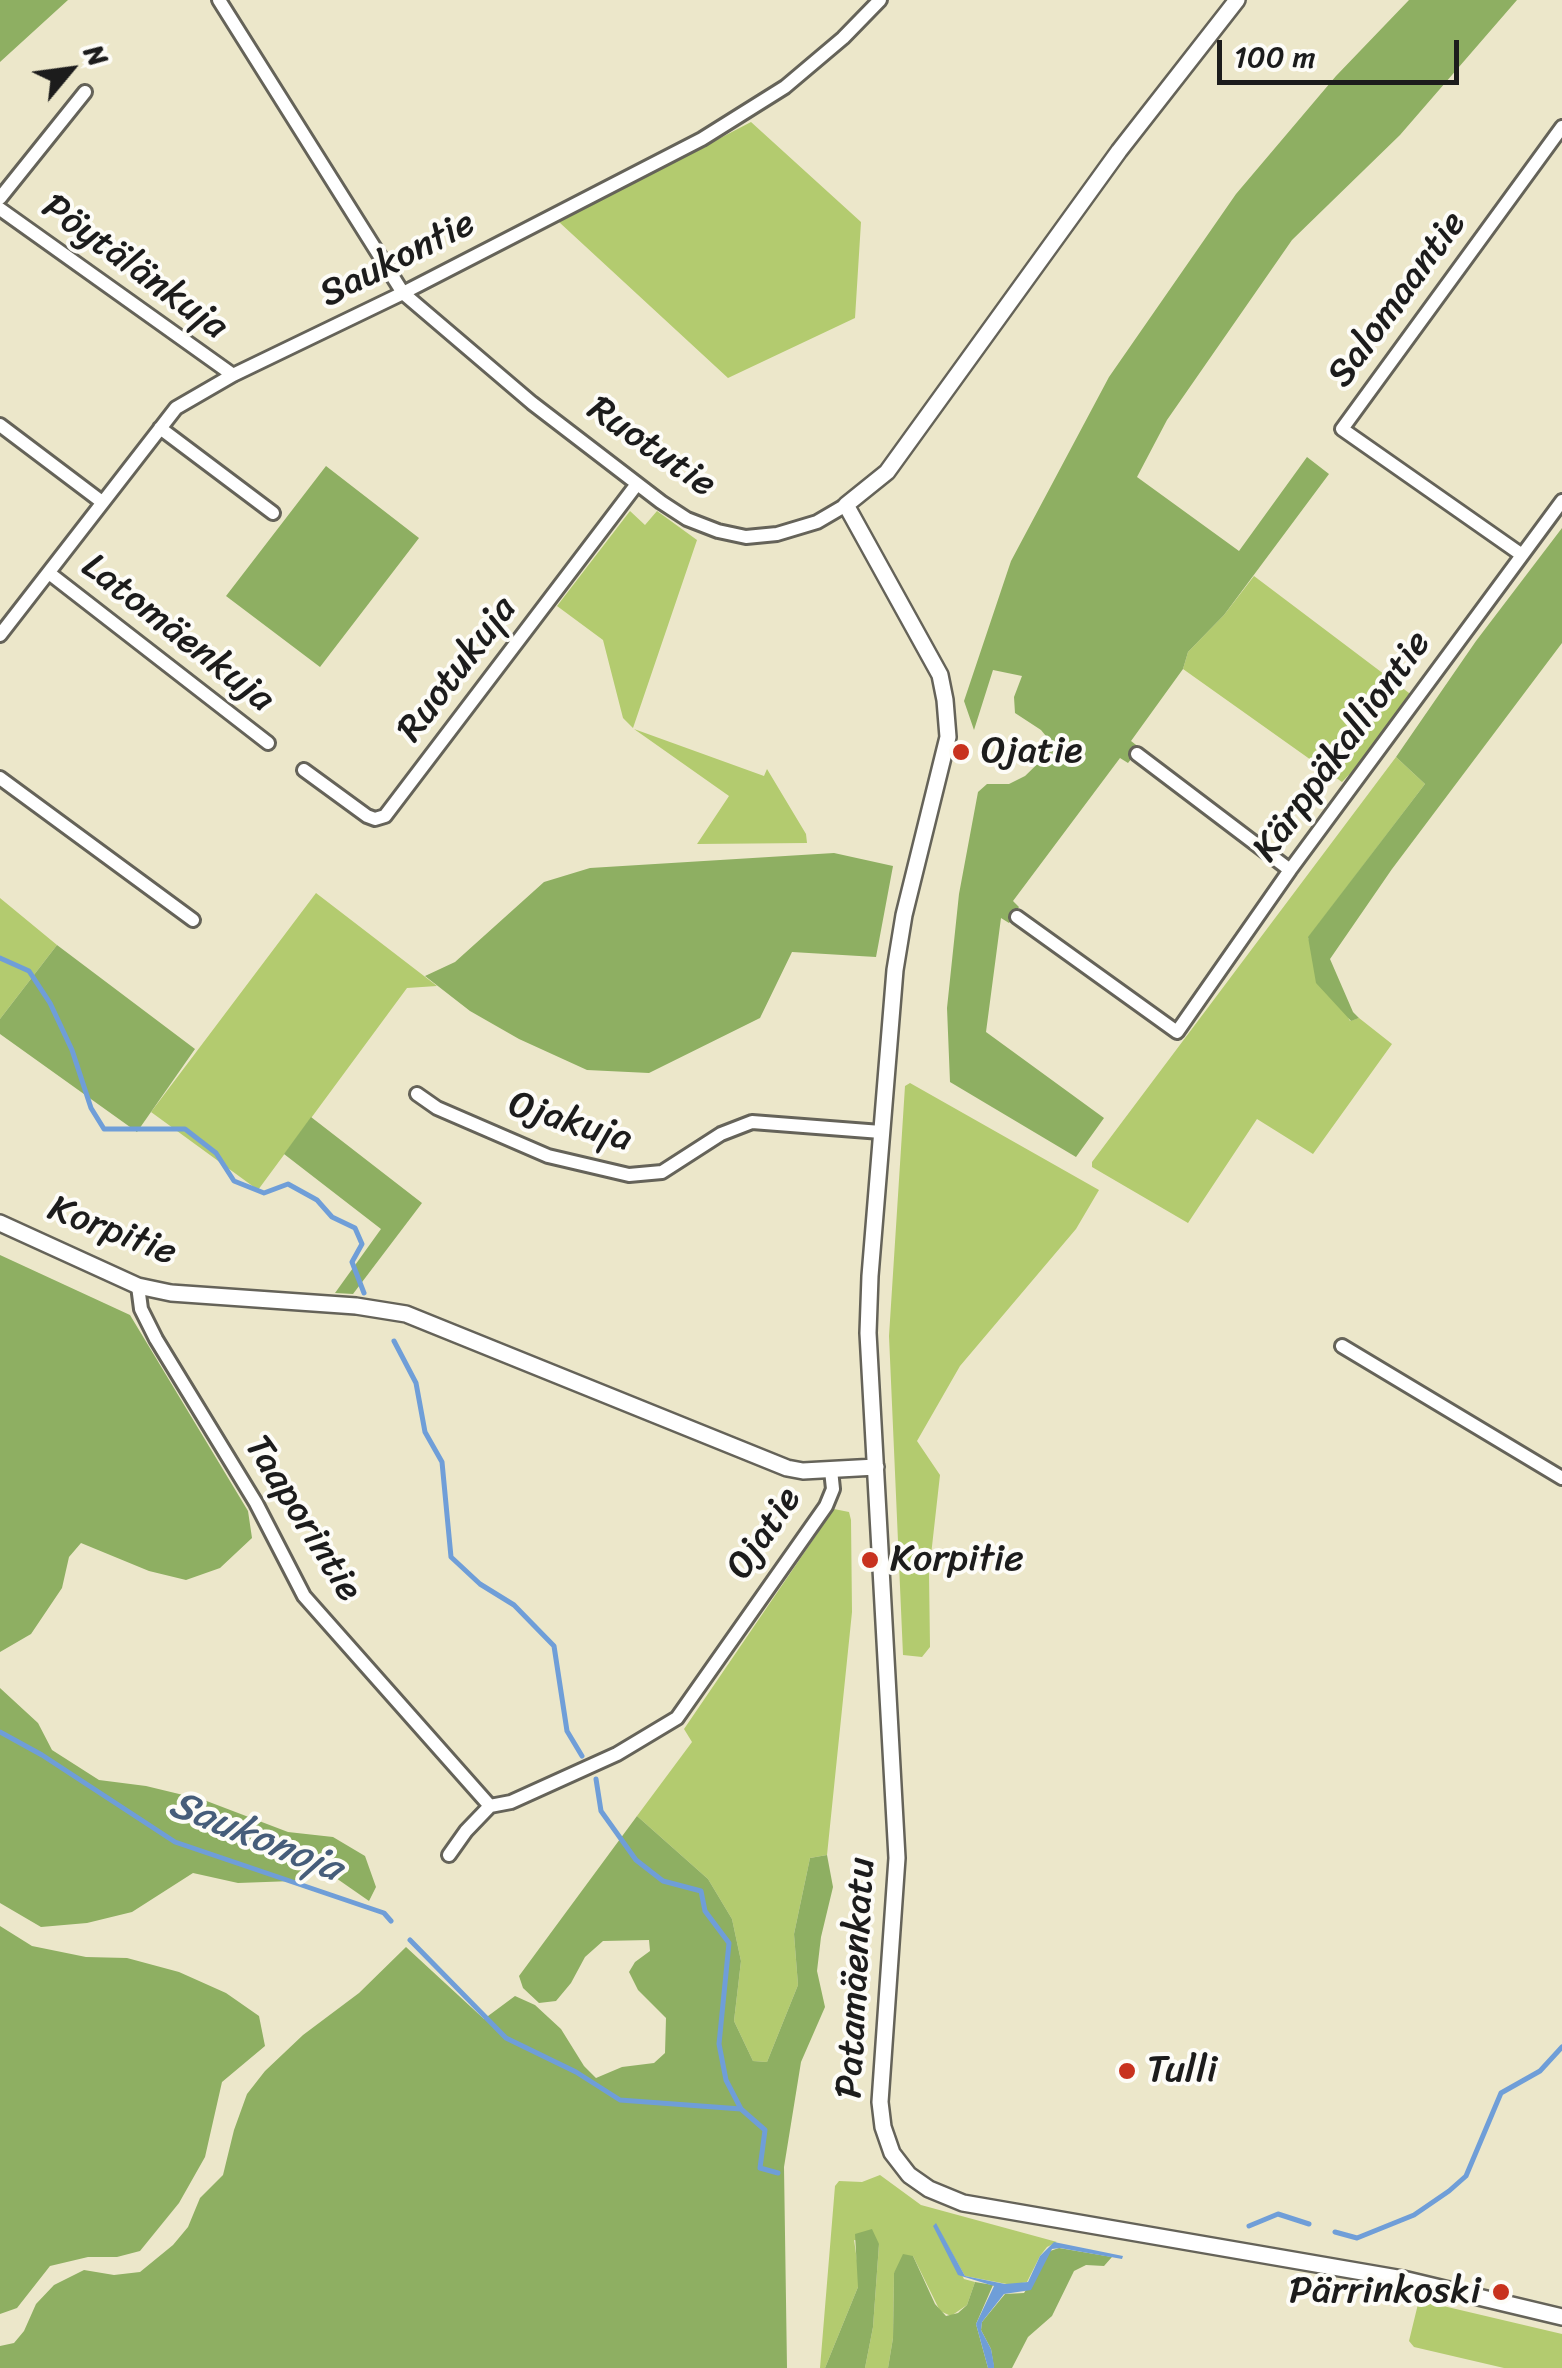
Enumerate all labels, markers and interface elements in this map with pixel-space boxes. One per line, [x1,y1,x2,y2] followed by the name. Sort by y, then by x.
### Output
[20,20,120,120] north arrow
[1222,20,1464,82] scale bar
[1234,30,1316,84] text: 100 m
[71,35,123,76] text: N
[32,185,236,351] street label: Pöytälänkuja
[313,202,483,318] street label: Saukontie
[1319,203,1477,397] street label: Salomaantie
[578,387,724,509] street label: Ruotutie
[72,545,282,723] street label: Latomäenkuja
[389,588,527,752] street label: Ruotukuja
[1244,623,1442,871] street label: Kärppäkalliontie
[981,729,1082,775] place label: Ojatie
[950,741,972,763] marker: Ojatie
[503,1083,637,1163] street label: Ojakuja
[41,1187,183,1277] street label: Korpitie
[233,1428,371,1610] street label: Taaporintie
[718,1479,812,1589] street label: Ojatie
[890,1537,1024,1583] place label: Korpitie
[859,1549,881,1571] marker: Korpitie
[162,1782,348,1894] water label: Saukonoja
[828,1856,886,2100] street label: Patamäenkatu
[1147,2048,1217,2094] place label: Tulli
[1116,2060,1138,2082] marker: Tulli
[1289,2269,1481,2315] place label: Pärrinkoski
[1490,2281,1512,2303] marker: Pärrinkoski

